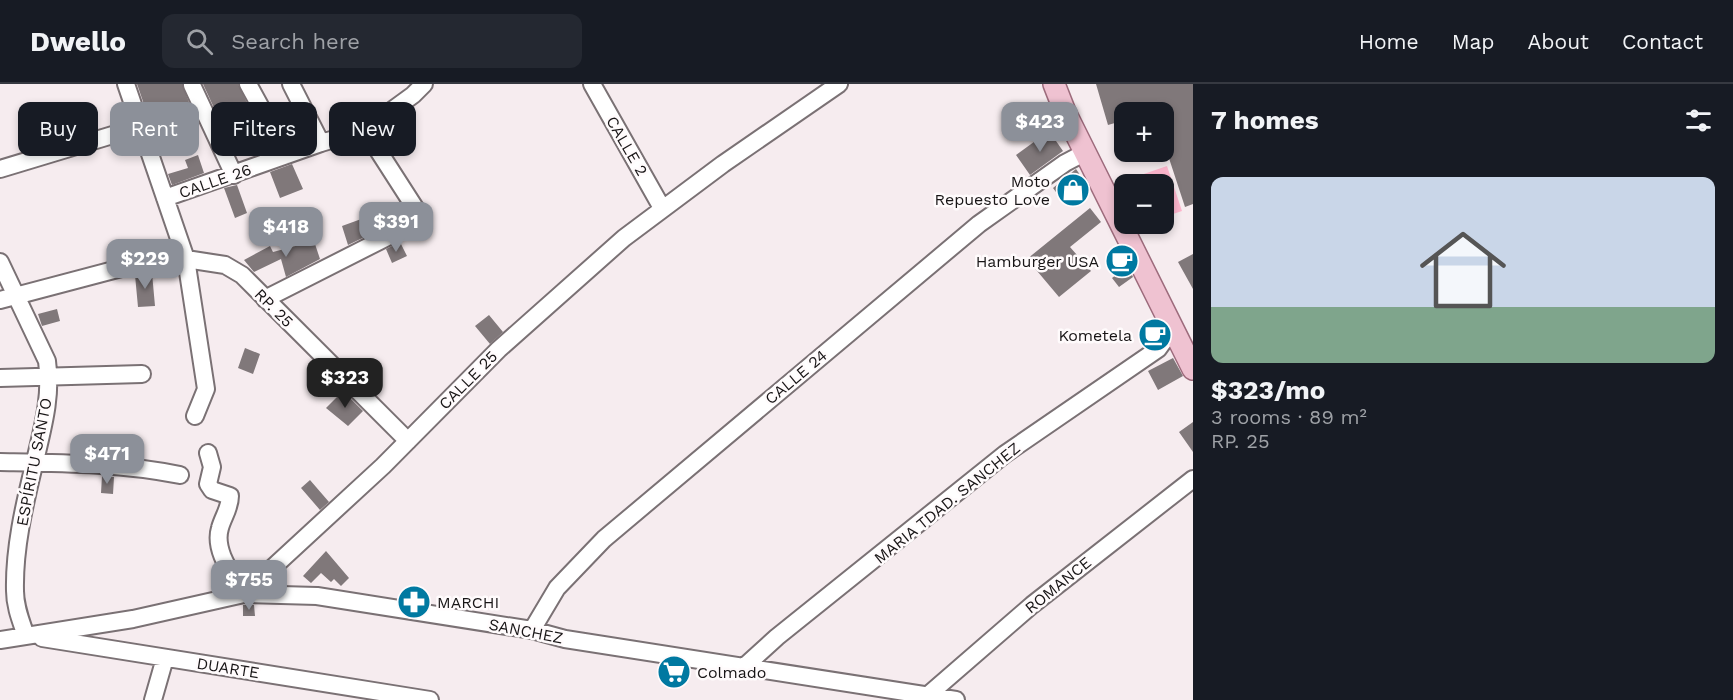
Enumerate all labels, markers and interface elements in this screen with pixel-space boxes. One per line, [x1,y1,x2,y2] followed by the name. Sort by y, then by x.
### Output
[162,14,582,68] search box
[30,25,126,58] text: Dwello
[183,25,216,58] icon: search
[231,29,360,54] text: Search here
[1359,29,1419,54] text: Home
[1452,29,1495,54] text: Map
[1528,29,1589,54] text: About
[1622,29,1703,54] text: Contact
[18,102,98,156] chip: Buy
[110,102,199,156] chip: Rent
[211,102,317,156] chip: Filters
[329,102,416,156] chip: New
[1004,102,1076,153] pin: $423
[1114,102,1174,234] map controls
[1114,102,1174,162] button: +
[1682,104,1715,137] icon: filters
[1211,105,1319,135] text: 7 homes
[1015,109,1065,133] text: $423
[602,113,652,179] street label: CALLE 2
[176,160,254,202] street label: CALLE 26
[935,172,1050,209] place label: Moto Repuesto Love
[1055,172,1091,208] shop icon: Moto Repuesto Love
[1114,174,1174,234] button: −
[360,202,432,253] pin: $391
[250,207,322,258] pin: $418
[373,209,419,233] text: $391
[263,214,309,238] text: $418
[1409,216,1517,324] icon: home
[109,239,181,290] pin: $229
[1104,243,1140,279] cafe icon: Hamburger USA
[121,246,169,270] text: $229
[976,252,1099,271] place label: Hamburger USA
[251,285,297,331] street label: RP. 25
[1137,317,1173,353] cafe icon: Kometela
[1058,326,1132,345] place label: Kometela
[761,345,831,408] street label: CALLE 24
[435,347,501,413] street label: CALLE 25
[309,358,381,409] pin: $323
[321,365,369,389] text: $323
[1211,375,1325,405] text: $323/mo
[12,396,56,528] street label: ESPÍRITU SANTO
[1211,405,1367,429] text: 3 rooms · 89 m²
[1211,429,1270,453] text: RP. 25
[71,434,143,485] pin: $471
[870,438,1024,568] street label: MARIA TDAD. SANCHEZ
[84,441,130,465] text: $471
[1021,553,1095,617] street label: ROMANCE
[213,560,285,611] pin: $755
[225,567,273,591] text: $755
[396,584,432,620] pharmacy icon: MARCHI
[437,593,499,612] place label: MARCHI
[487,614,565,648] street label: SANCHEZ
[195,654,261,682] street label: DUARTE
[656,654,692,690] supermarket icon: Colmado
[697,663,766,682] place label: Colmado

